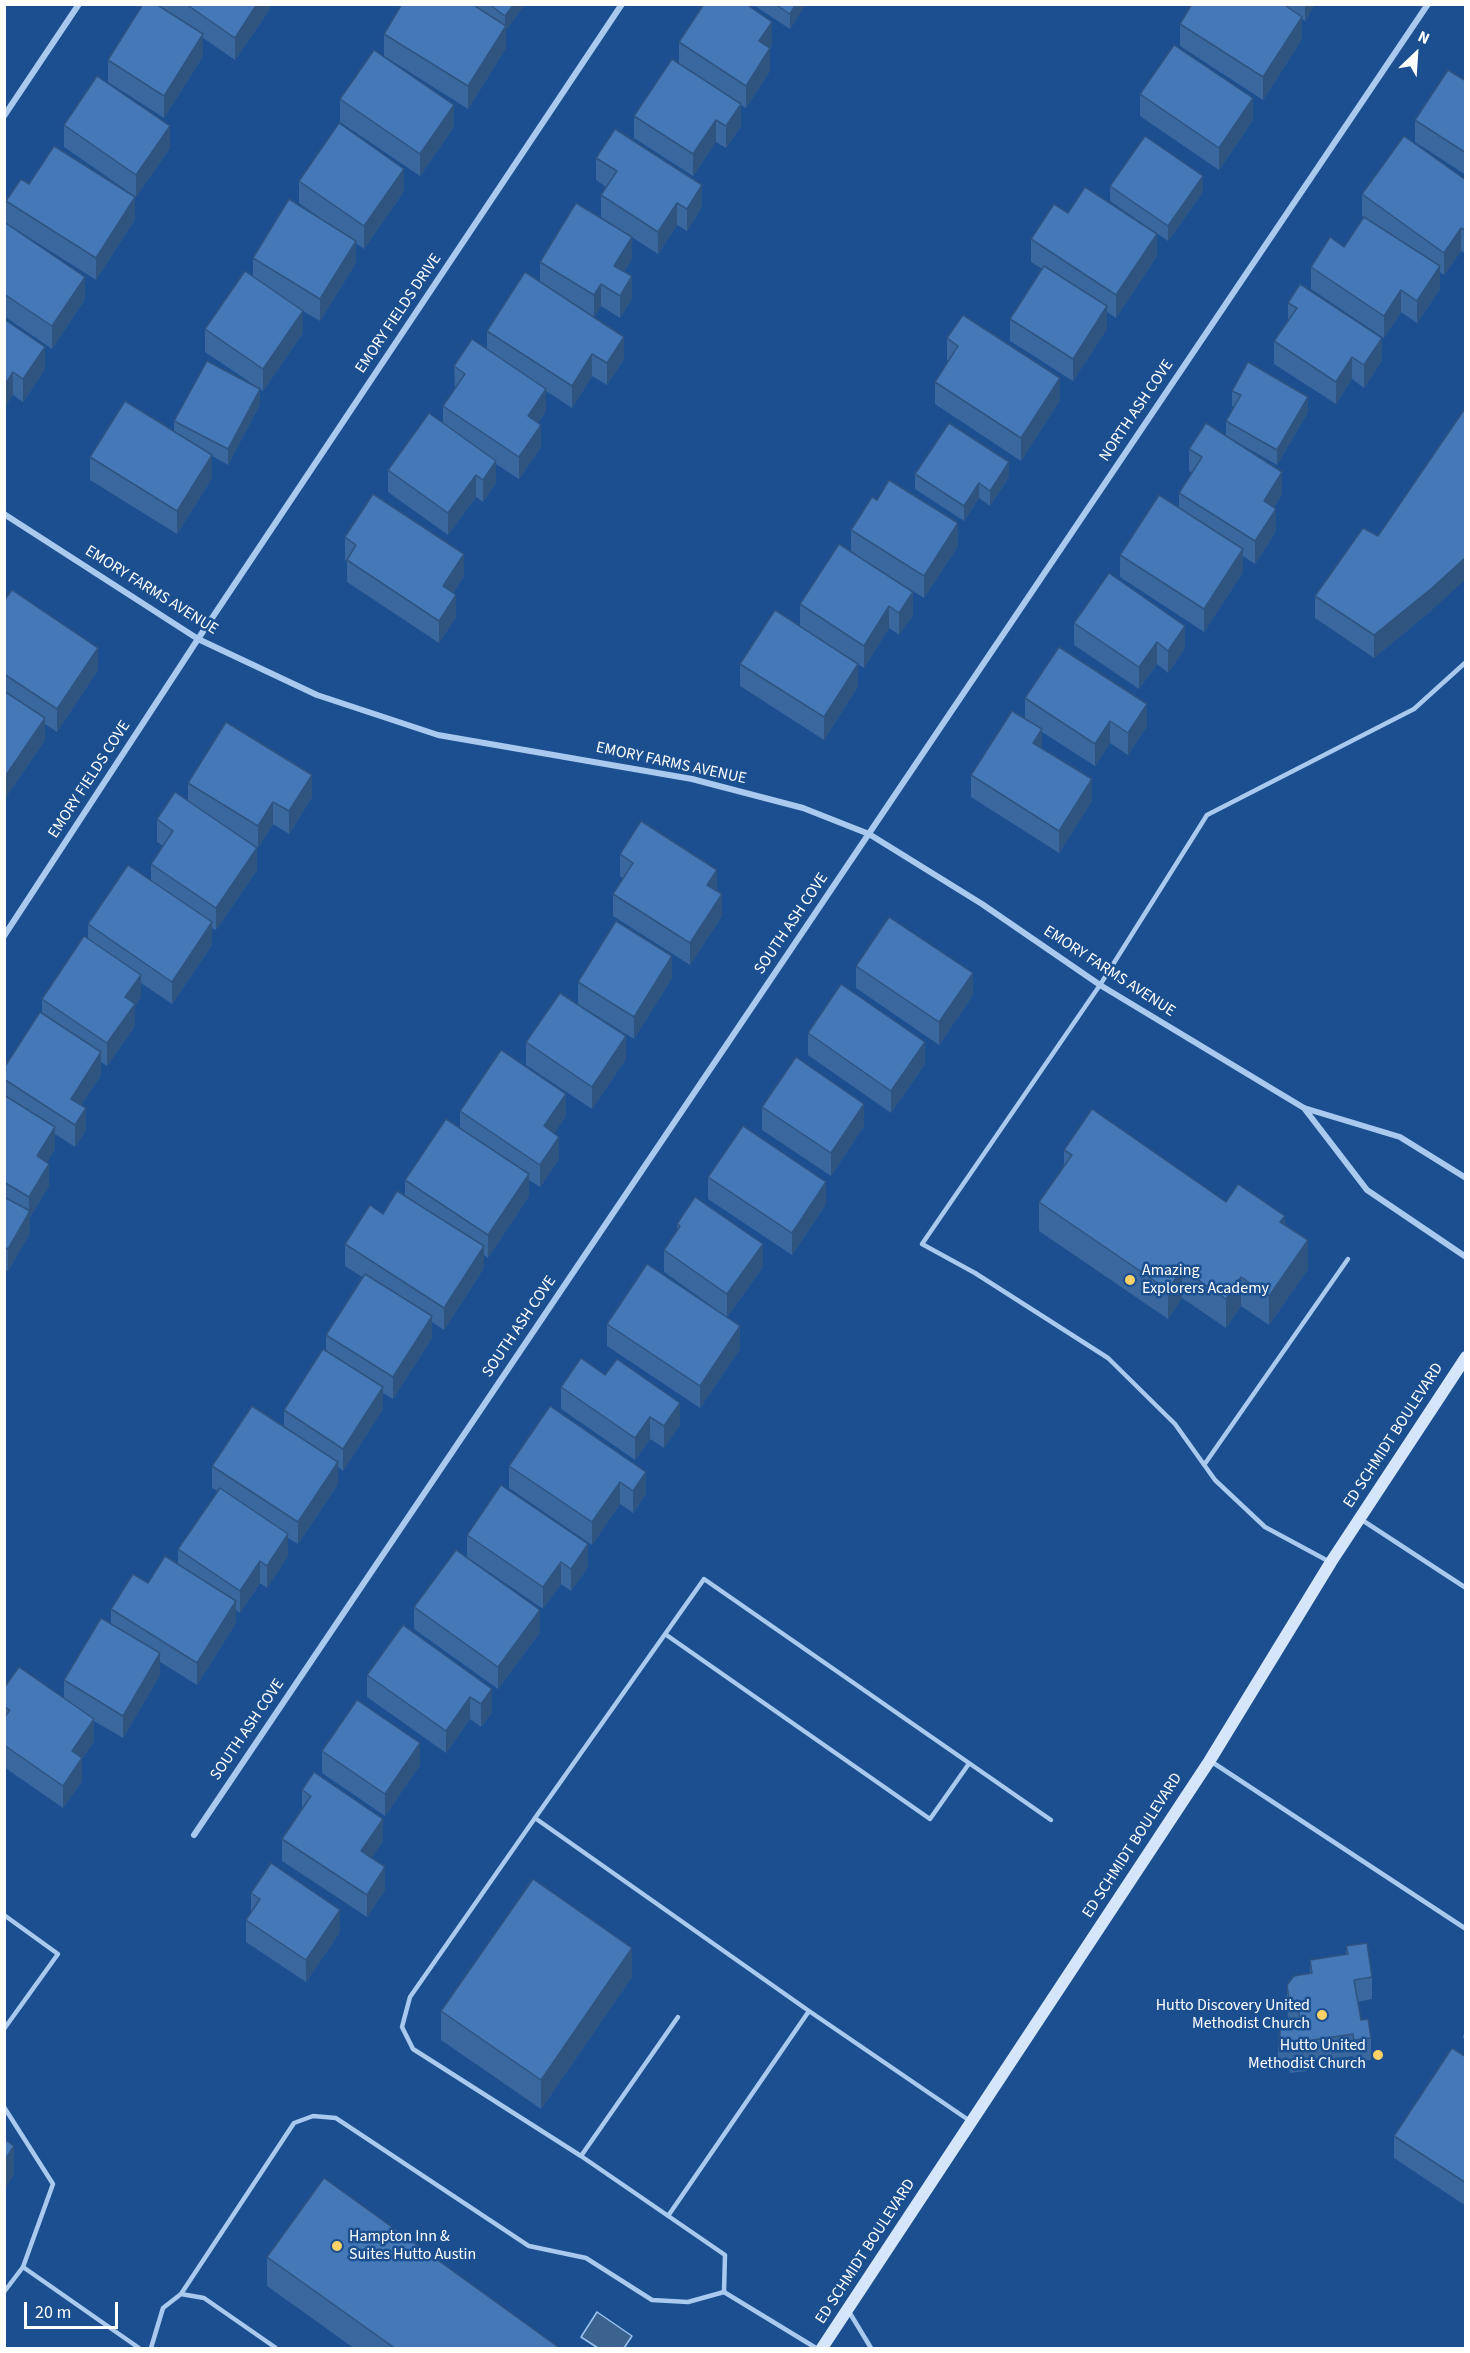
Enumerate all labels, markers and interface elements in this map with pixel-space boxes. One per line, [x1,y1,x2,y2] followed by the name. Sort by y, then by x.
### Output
[1386,24,1446,84] north arrow
[1414,25,1433,50] text: N
[352,250,446,378] street label: EMORY FIELDS DRIVE
[1096,356,1178,466] street label: NORTH ASH COVE
[81,542,221,640] street label: EMORY FARMS AVENUE
[45,718,135,842] street label: EMORY FIELDS COVE
[594,739,748,789] street label: EMORY FARMS AVENUE
[751,870,833,978] street label: SOUTH ASH COVE
[1039,922,1179,1022] street label: EMORY FARMS AVENUE
[1142,1261,1269,1299] place label: Amazing Explorers Academy
[479,1273,561,1381] street label: SOUTH ASH COVE
[1123,1273,1137,1287] marker: Amazing Explorers Academy
[1340,1360,1448,1512] street label: ED SCHMIDT BOULEVARD
[207,1676,289,1784] street label: SOUTH ASH COVE
[1079,1770,1187,1922] street label: ED SCHMIDT BOULEVARD
[1156,1996,1310,2034] place label: Hutto Discovery United Methodist Church
[1315,2008,1329,2022] marker: Hutto Discovery United Methodist Church
[1248,2036,1366,2074] place label: Hutto United Methodist Church
[1371,2048,1385,2062] marker: Hutto United Methodist Church
[812,2176,920,2328] street label: ED SCHMIDT BOULEVARD
[349,2227,476,2265] place label: Hampton Inn & Suites Hutto Austin
[330,2239,344,2253] marker: Hampton Inn & Suites Hutto Austin
[27,2290,122,2328] scale bar
[35,2300,71,2325] text: 20 m

